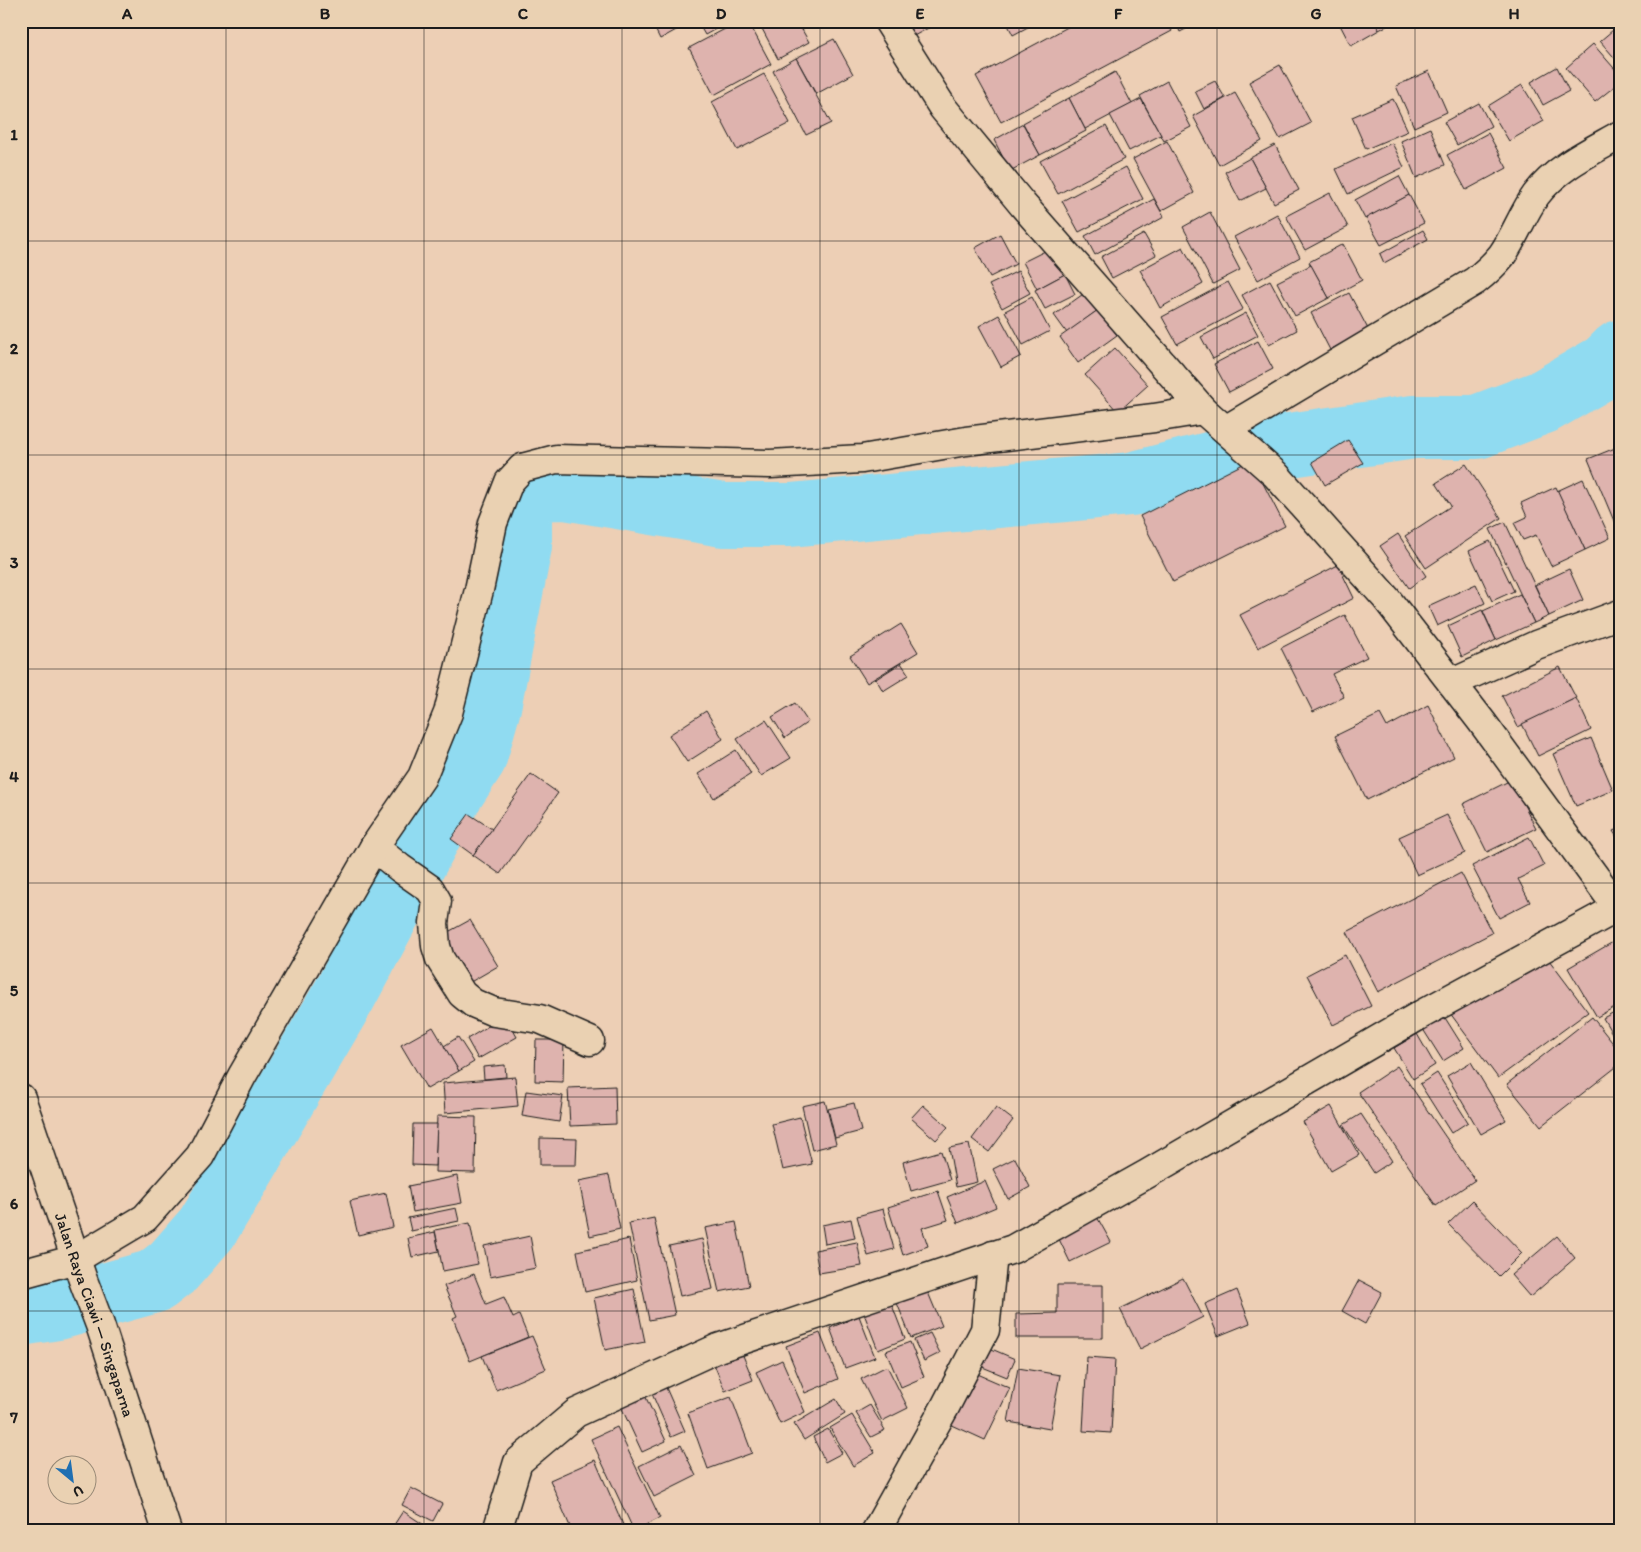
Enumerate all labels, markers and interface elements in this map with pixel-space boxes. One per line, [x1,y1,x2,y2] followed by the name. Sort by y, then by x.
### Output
[121,4,133,23] text: A
[320,4,331,23] text: B
[518,4,529,23] text: C
[716,4,727,23] text: D
[916,4,925,23] text: E
[1114,4,1123,23] text: F
[1310,4,1322,23] text: G
[1508,4,1520,23] text: H
[10,125,18,144] text: 1
[10,339,19,358] text: 2
[10,553,19,572] text: 3
[9,767,19,786] text: 4
[10,981,19,1000] text: 5
[10,1194,19,1213] text: 6
[51,1210,138,1419] street label: Jalan Raya Ciawi — Singaparna
[9,1408,18,1427] text: 7
[48,1454,98,1504] north arrow
[70,1481,86,1501] text: U

